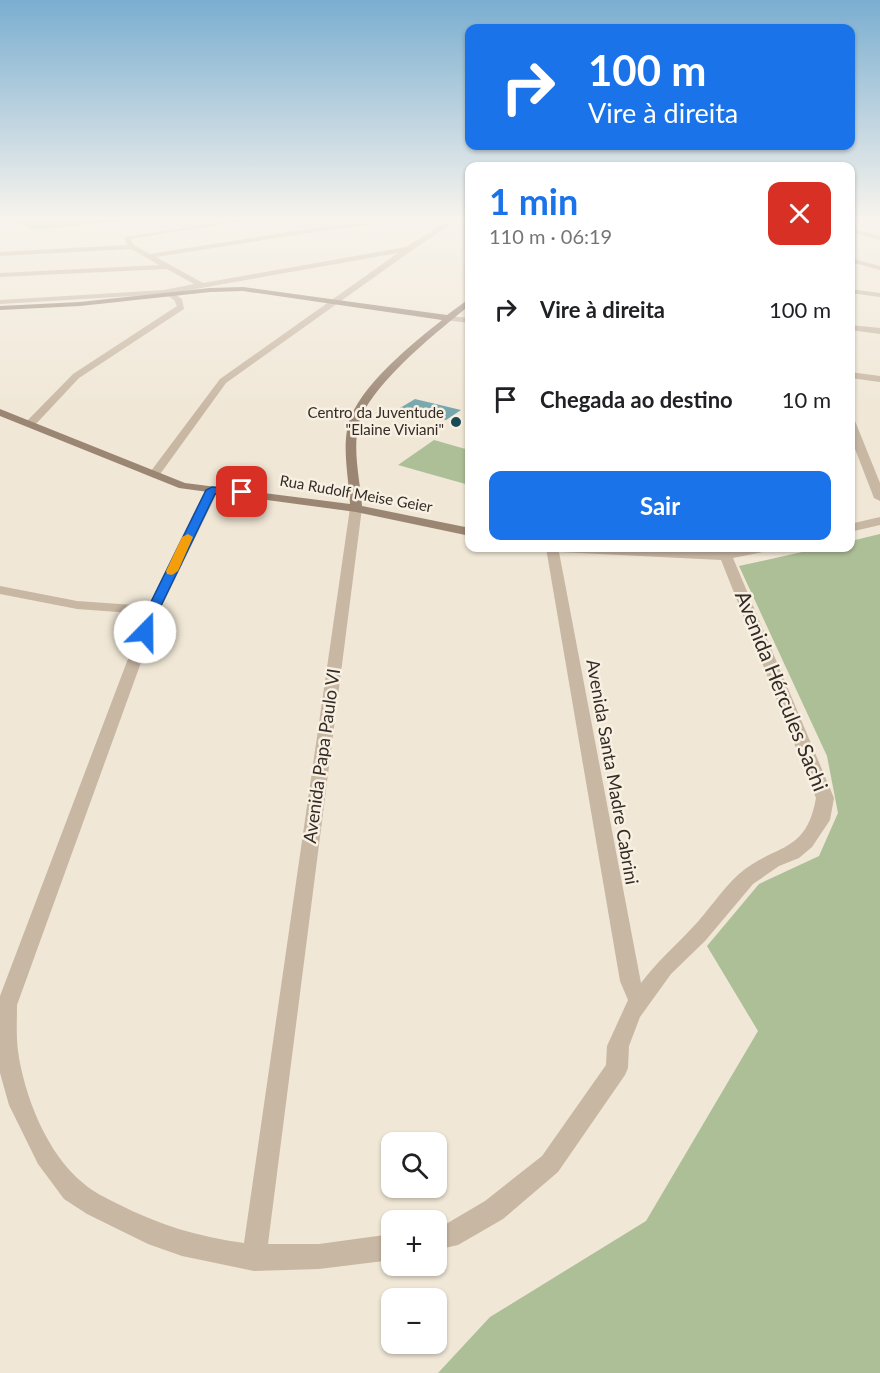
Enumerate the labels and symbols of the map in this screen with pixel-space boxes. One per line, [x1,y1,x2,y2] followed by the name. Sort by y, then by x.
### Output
[308,403,444,438] place label: Centro da Juventude "Elaine Viviani"
[449,415,463,429] marker: Centro da Juventude "Elaine Viviani"
[216,466,267,517] pin
[278,471,434,515] street label: Rua Rudolf Meise Geier
[731,587,834,794] street label: Avenida Hércules Sachi
[113,600,177,664] position arrow
[582,657,644,886] street label: Avenida Santa Madre Cabrini
[298,667,344,845] street label: Avenida Papa Paulo VI

